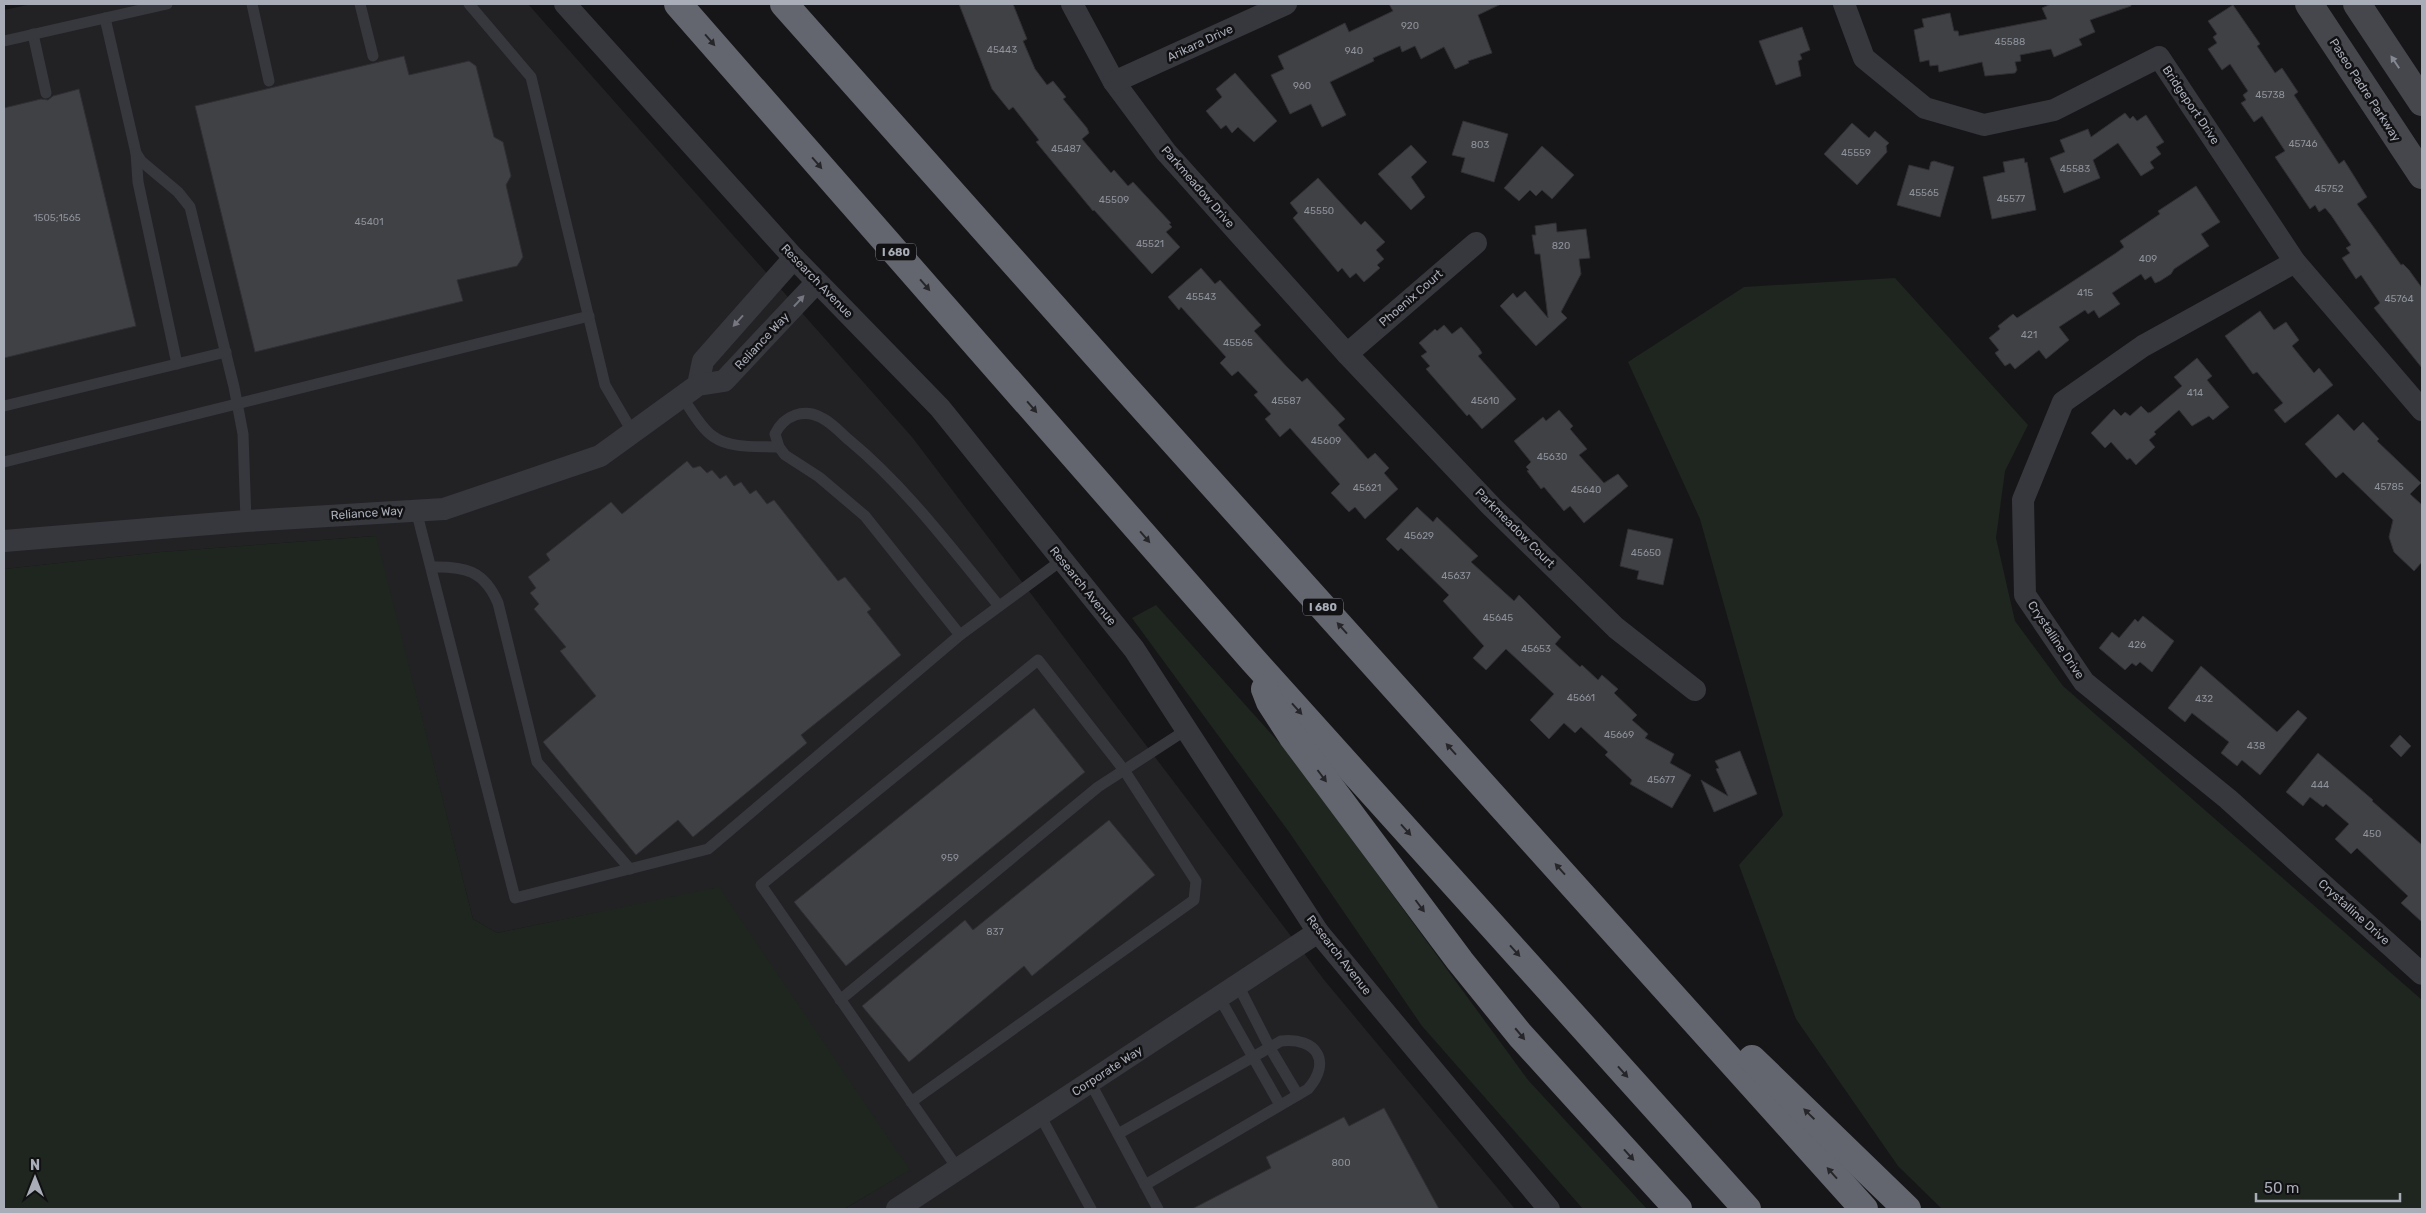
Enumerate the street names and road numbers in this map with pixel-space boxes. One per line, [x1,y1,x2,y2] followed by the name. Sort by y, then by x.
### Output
[1165,22,1235,64] street label: Arikara Drive
[2326,36,2404,144] street label: Paseo Padre Parkway
[2160,63,2223,147] street label: Bridgeport Drive
[1159,143,1238,231] street label: Parkmeadow Drive
[778,241,856,321] street label: Research Avenue
[876,243,916,260] road number: I 680
[1376,266,1446,329] street label: Phoenix Court
[732,309,792,372] street label: Reliance Way
[1472,485,1558,571] street label: Parkmeadow Court
[330,503,404,523] street label: Reliance Way
[1047,544,1119,628] street label: Research Avenue
[1303,598,1343,616] road number: I 680
[2025,598,2087,682] street label: Crystalline Drive
[2316,876,2393,948] street label: Crystalline Drive
[1304,912,1375,998] street label: Research Avenue
[1069,1043,1145,1099] street label: Corporate Way

